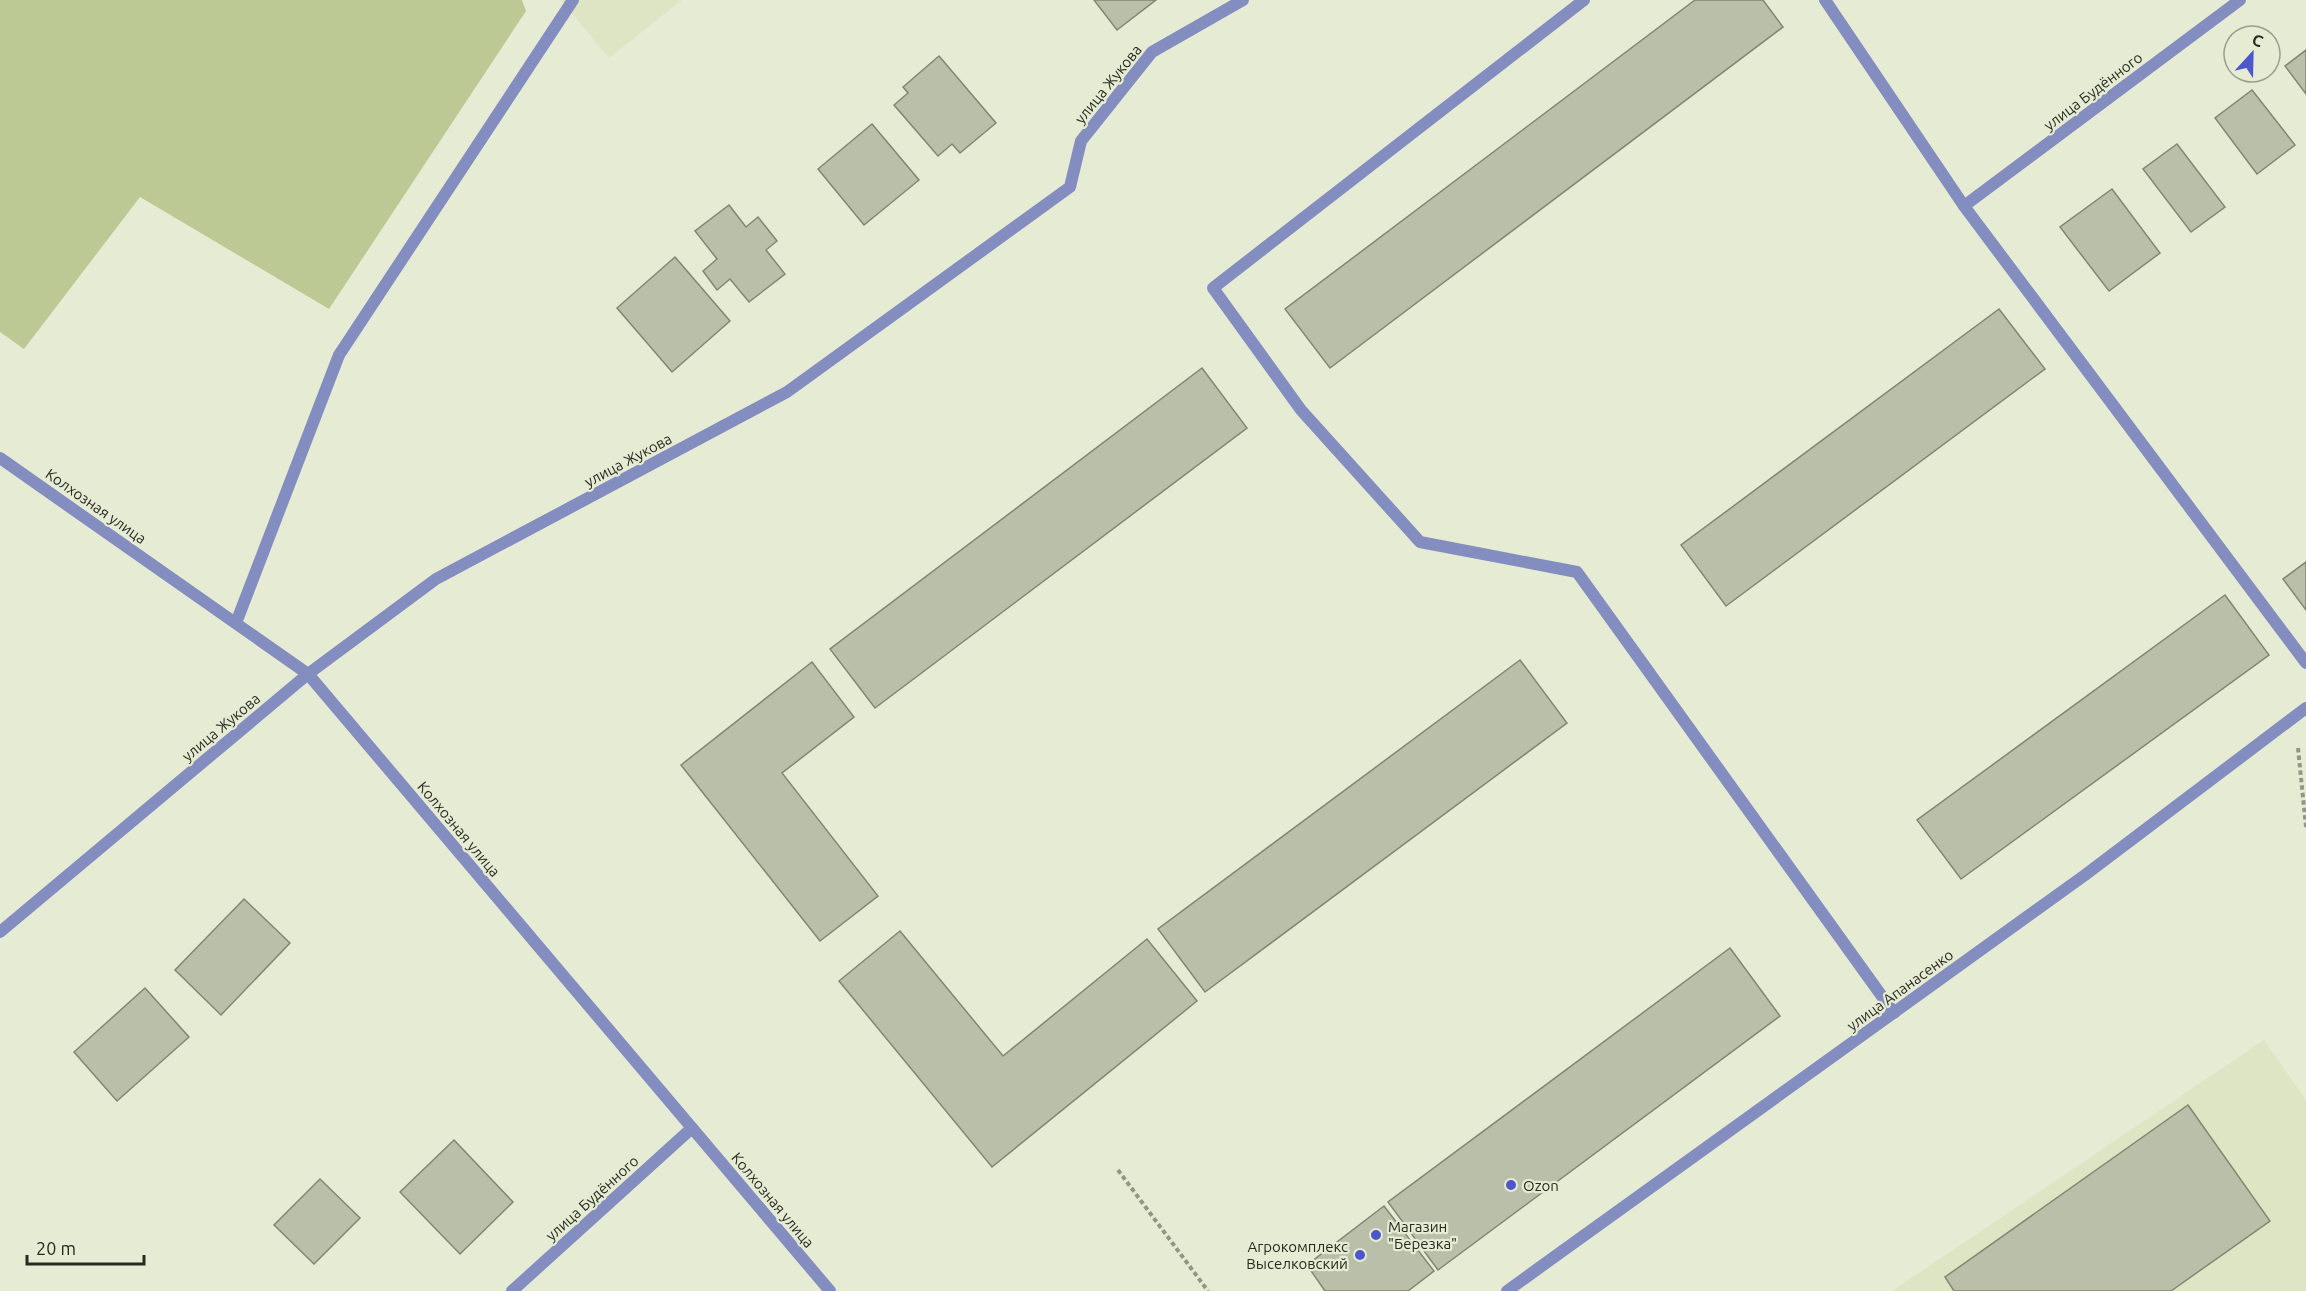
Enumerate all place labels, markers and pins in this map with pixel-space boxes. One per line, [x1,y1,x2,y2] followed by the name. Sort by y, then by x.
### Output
[1523,1177,1559,1194] place label: Ozon
[1504,1178,1518,1192] marker: Ozon
[1388,1218,1457,1252] place label: Магазин "Березка"
[1369,1228,1383,1242] marker: Магазин "Березка"
[1246,1238,1348,1272] place label: Агрокомплекс Выселковский
[1353,1248,1367,1262] marker: Агрокомплекс Выселковский

